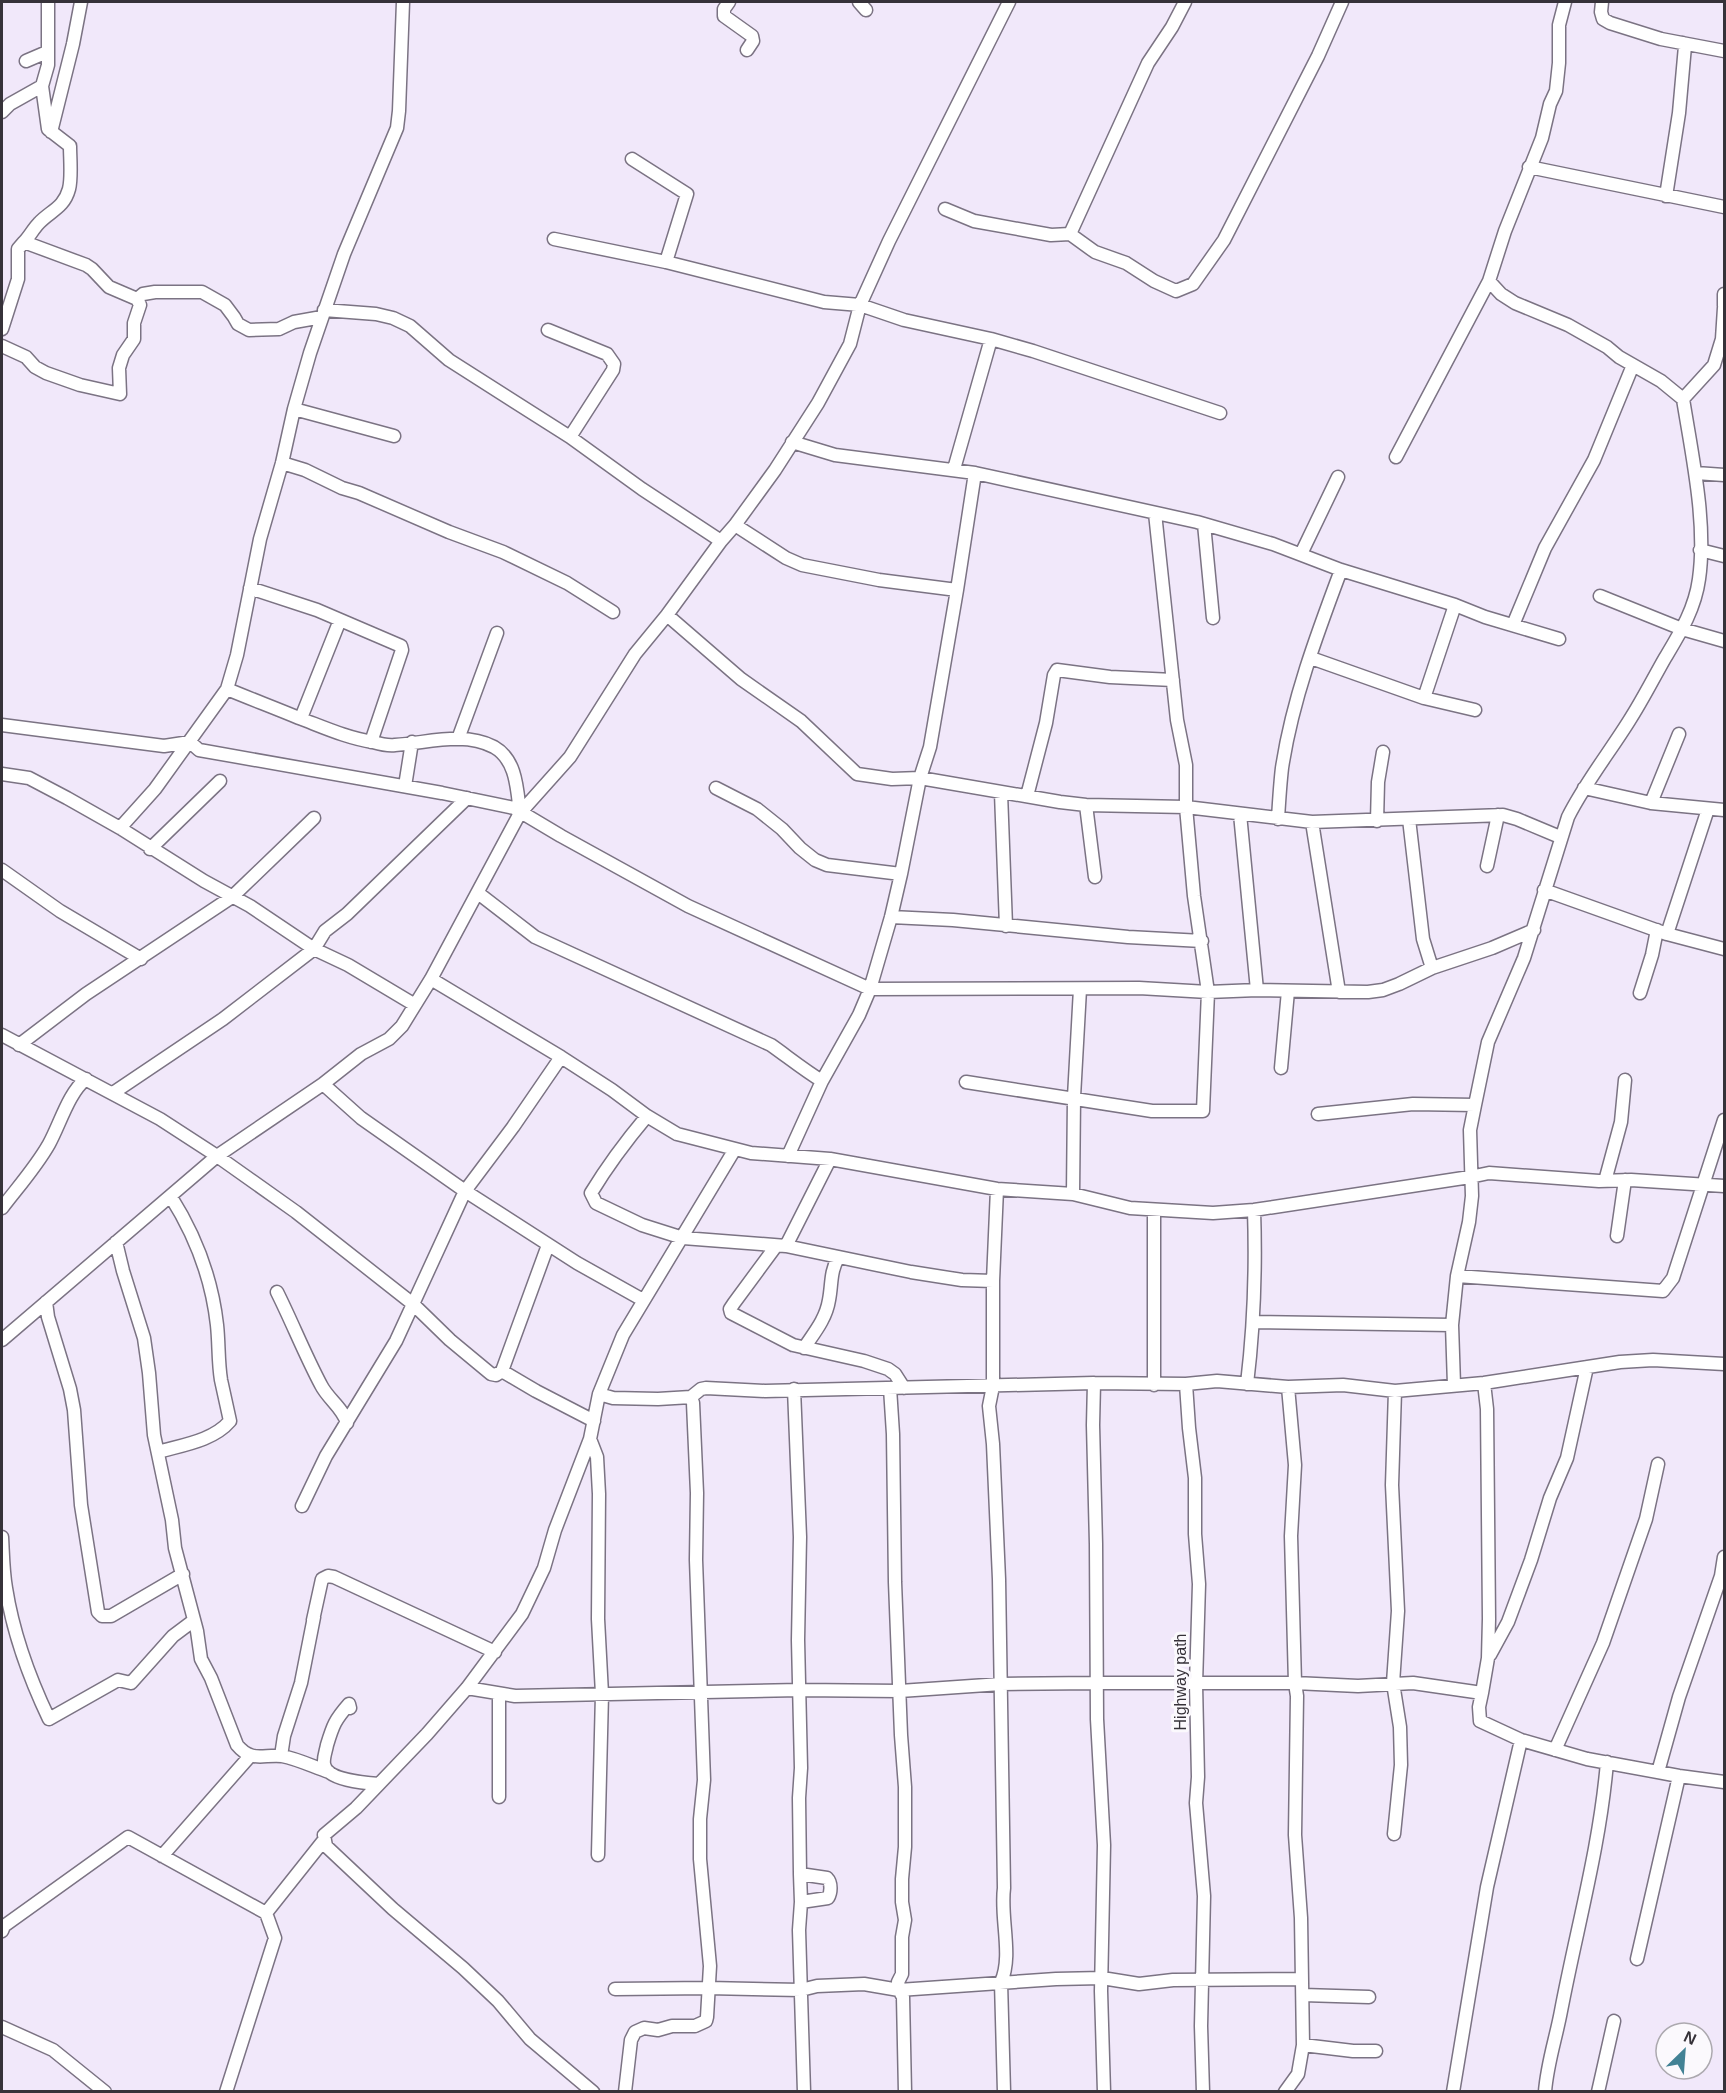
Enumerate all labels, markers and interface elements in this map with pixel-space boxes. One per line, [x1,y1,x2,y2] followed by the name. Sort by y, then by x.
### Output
[1172,1634,1189,1730] street label: Highway path
[1654,2021,1714,2081] north arrow
[1681,2028,1699,2048] text: N

